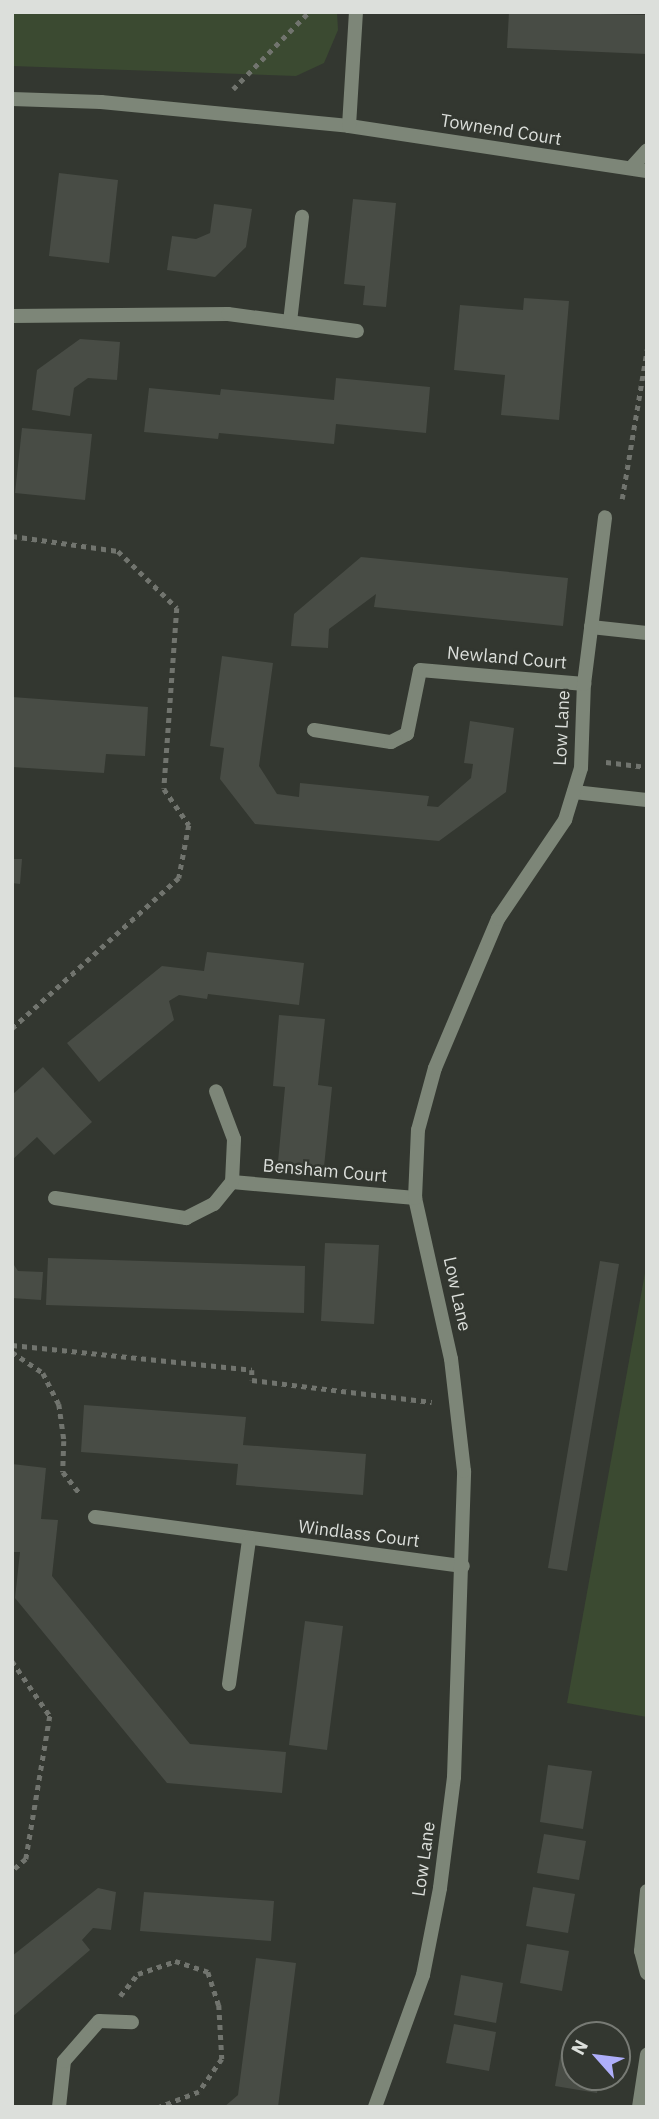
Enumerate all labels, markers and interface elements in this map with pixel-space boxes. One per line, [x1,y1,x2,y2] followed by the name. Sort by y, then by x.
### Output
[439,110,563,150] street label: Townend Court
[446,642,568,674] street label: Newland Court
[549,690,575,766] street label: Low Lane
[262,1155,388,1187] street label: Bensham Court
[439,1255,475,1333] street label: Low Lane
[297,1516,421,1552] street label: Windlass Court
[408,1820,440,1898] street label: Low Lane
[561,2021,631,2091] north arrow
[565,2035,593,2059] text: N

